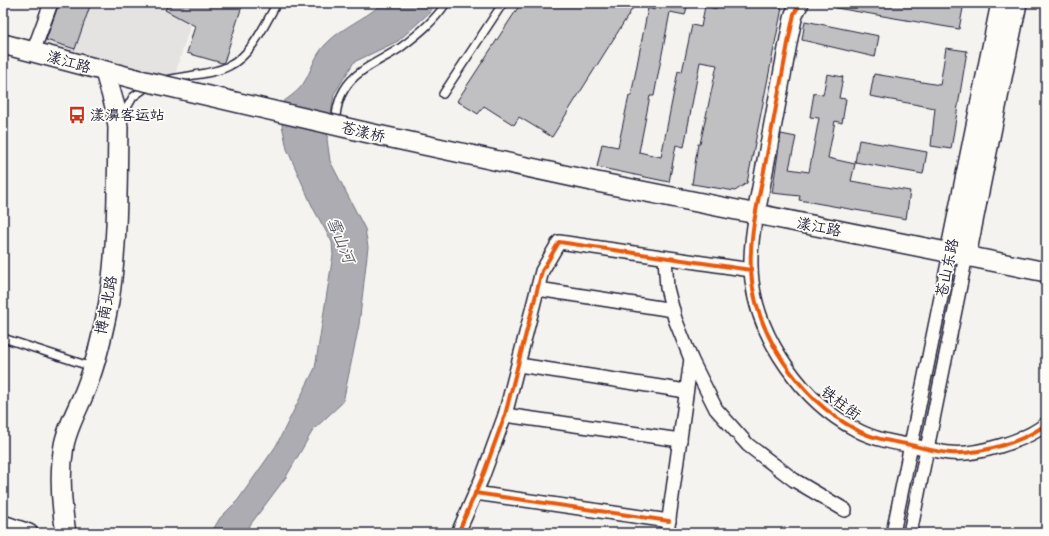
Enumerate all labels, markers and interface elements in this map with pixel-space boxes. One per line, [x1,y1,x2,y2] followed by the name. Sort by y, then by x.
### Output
[44,43,94,81] street label: 漾江路
[90,102,165,128] place label: 漾濞客运站
[67,105,87,125] bus stop icon: 漾濞客运站
[338,114,388,150] street label: 苍漾桥
[794,210,844,244] street label: 漾江路
[319,212,365,270] water label: 雪山河
[928,236,966,300] street label: 苍山东路
[88,273,124,337] street label: 博南北路
[815,379,867,427] street label: 铁柱街

